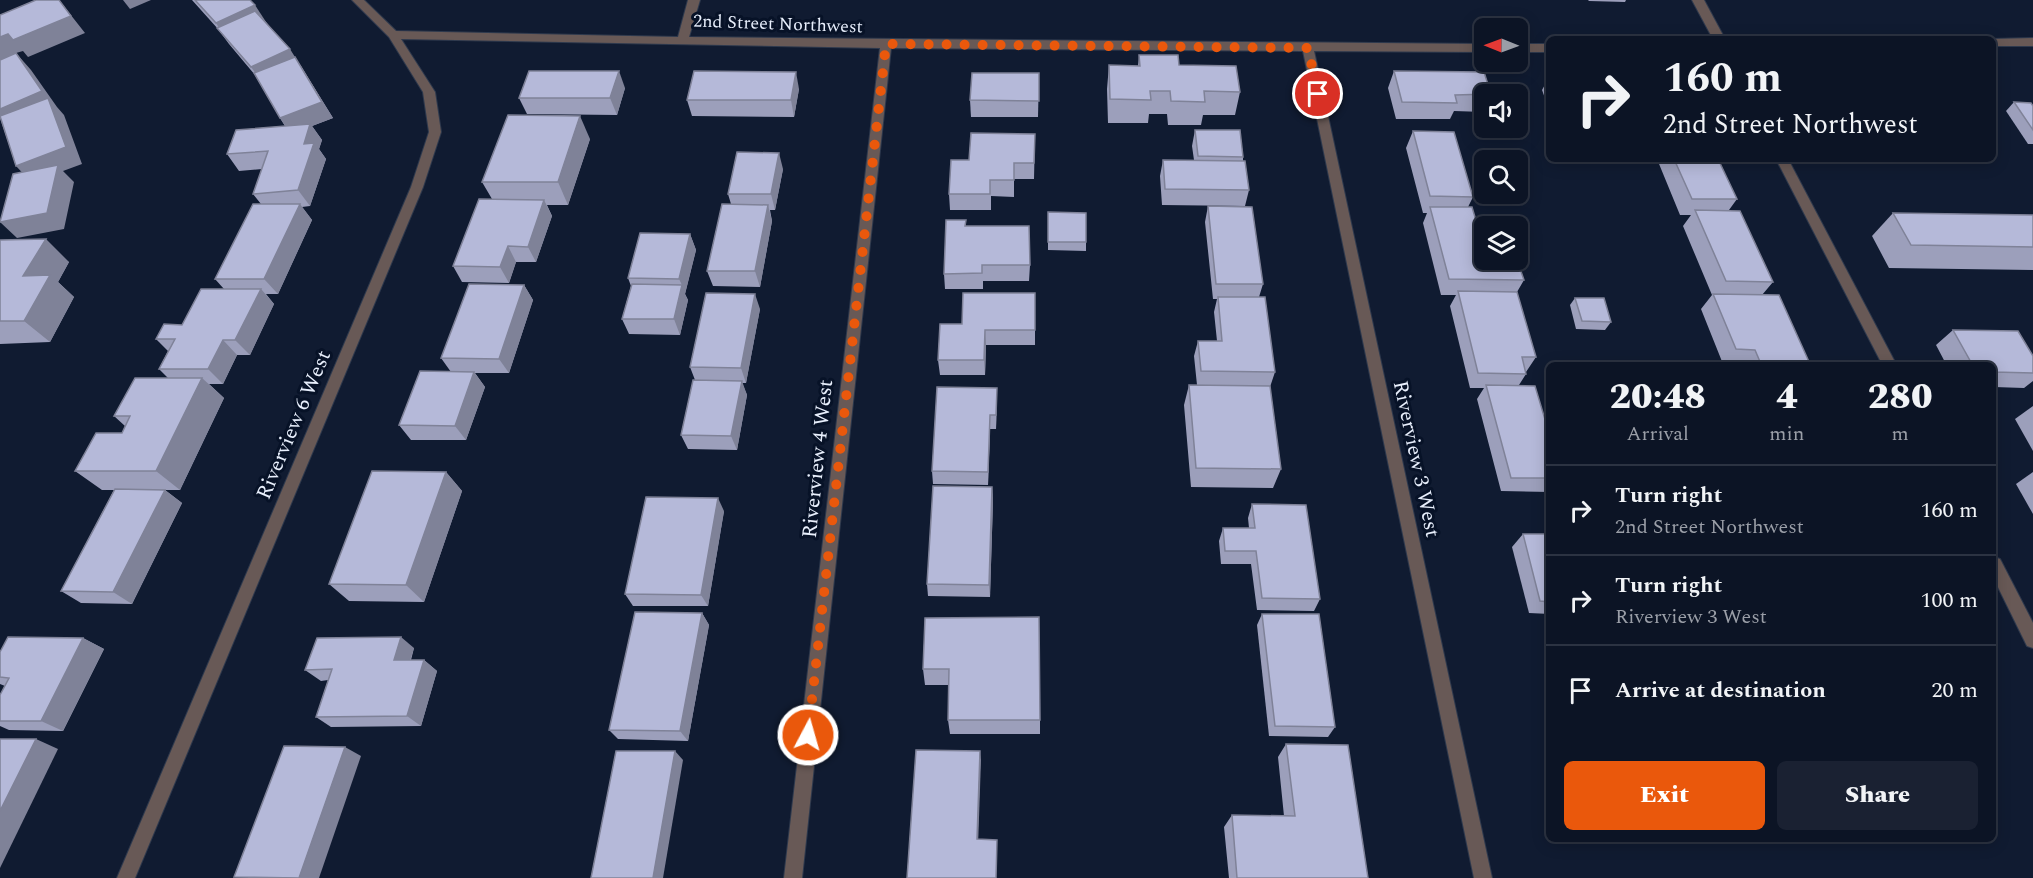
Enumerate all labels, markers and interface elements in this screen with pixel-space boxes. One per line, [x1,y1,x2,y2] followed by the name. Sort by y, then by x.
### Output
[693,8,863,40] street label: 2nd Street Northwest
[1474,18,1528,72] north arrow
[1474,18,1528,270] map controls
[1663,47,1782,110] text: 160 m
[1564,60,1642,138] icon: right
[1292,68,1343,119] pin
[1301,77,1334,110] icon: arrive
[1474,84,1528,138] button: sound
[1663,104,1918,146] text: 2nd Street Northwest
[1474,150,1528,204] button: search
[1474,216,1528,270] button: layers
[248,345,340,505] street label: Riverview 6 West
[1609,370,1706,425] text: 20:48
[1776,370,1798,425] text: 4
[1868,370,1933,425] text: 280
[794,378,842,540] street label: Riverview 4 West
[1384,378,1448,540] street label: Riverview 3 West
[1627,419,1689,449] text: Arrival
[1769,419,1804,449] text: min
[1892,419,1909,449] text: m
[1615,479,1722,512] text: Turn right
[1564,494,1597,527] icon: right
[1921,494,1978,527] text: 160 m
[1615,512,1804,542] text: 2nd Street Northwest
[1615,569,1722,602] text: Turn right
[1564,584,1597,617] icon: right
[1921,584,1978,617] text: 100 m
[1615,602,1767,632] text: Riverview 3 West
[1564,674,1597,707] icon: arrive
[1615,674,1826,707] text: Arrive at destination
[1932,674,1978,707] text: 20 m
[776,703,840,767] position arrow
[1564,761,1765,830] button: Exit
[1777,761,1978,830] button: Share

